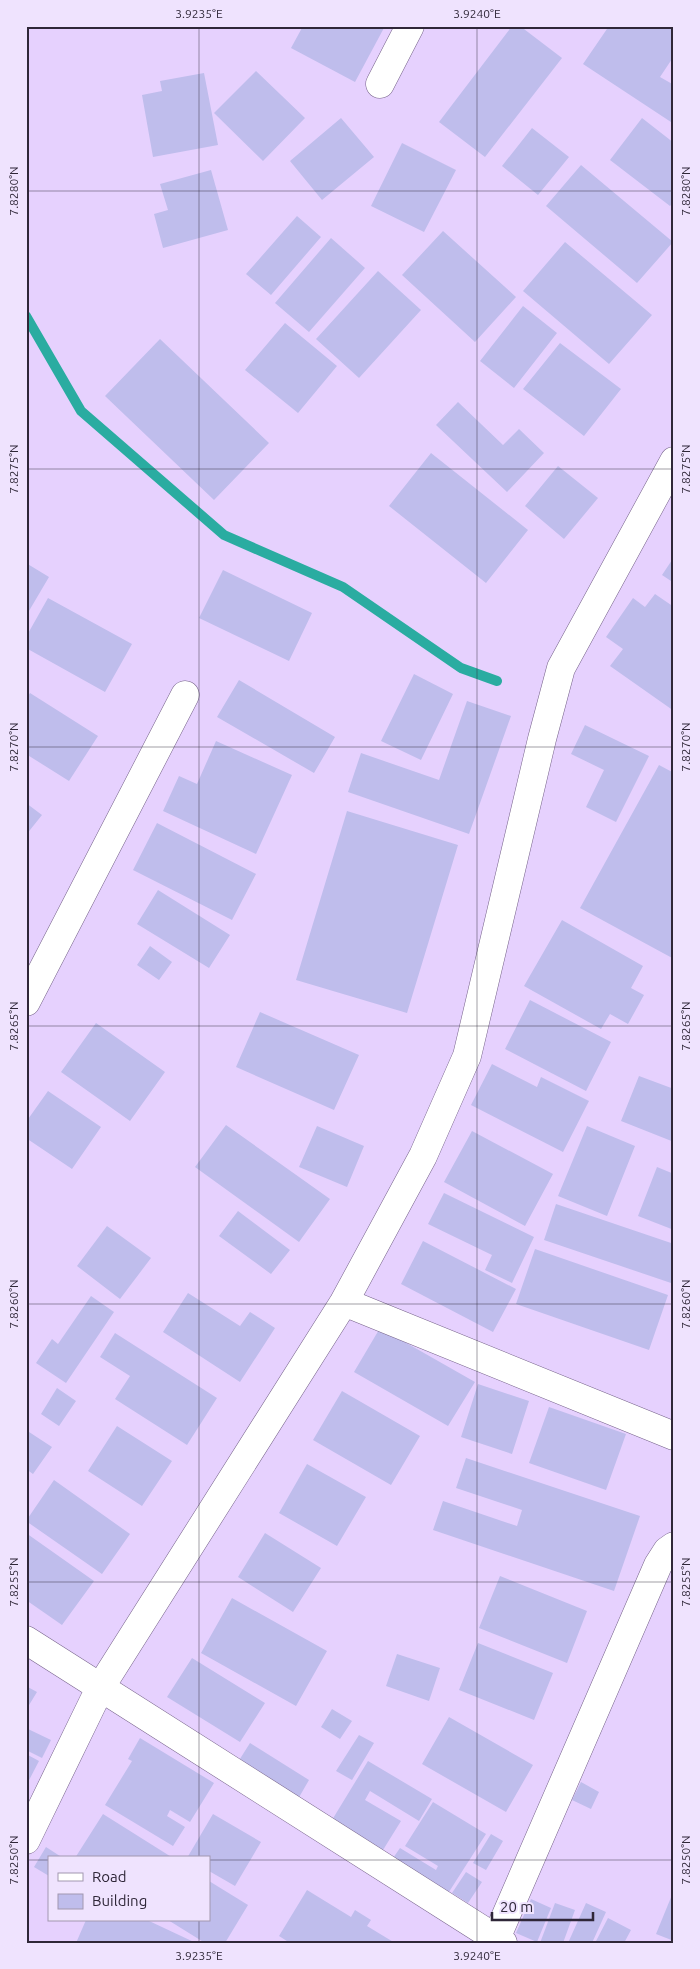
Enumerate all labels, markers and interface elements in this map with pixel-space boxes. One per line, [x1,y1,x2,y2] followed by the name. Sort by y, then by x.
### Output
[175,7,223,20] text: 3.9235°E
[453,7,501,20] text: 3.9240°E
[7,166,20,216] text: 7.8280°N
[679,166,692,216] text: 7.8280°N
[7,444,20,494] text: 7.8275°N
[679,444,692,494] text: 7.8275°N
[7,722,20,772] text: 7.8270°N
[679,722,692,772] text: 7.8270°N
[7,1001,20,1051] text: 7.8265°N
[679,1001,692,1051] text: 7.8265°N
[7,1279,20,1329] text: 7.8260°N
[679,1279,692,1329] text: 7.8260°N
[7,1557,20,1607] text: 7.8255°N
[679,1557,692,1607] text: 7.8255°N
[7,1835,20,1885] text: 7.8250°N
[679,1835,692,1885] text: 7.8250°N
[48,1856,210,1922] legend
[92,1868,127,1885] text: Road
[492,1889,594,1921] scale bar
[92,1892,147,1909] text: Building
[500,1898,533,1915] text: 20 m
[175,1949,223,1962] text: 3.9235°E
[453,1949,501,1962] text: 3.9240°E

